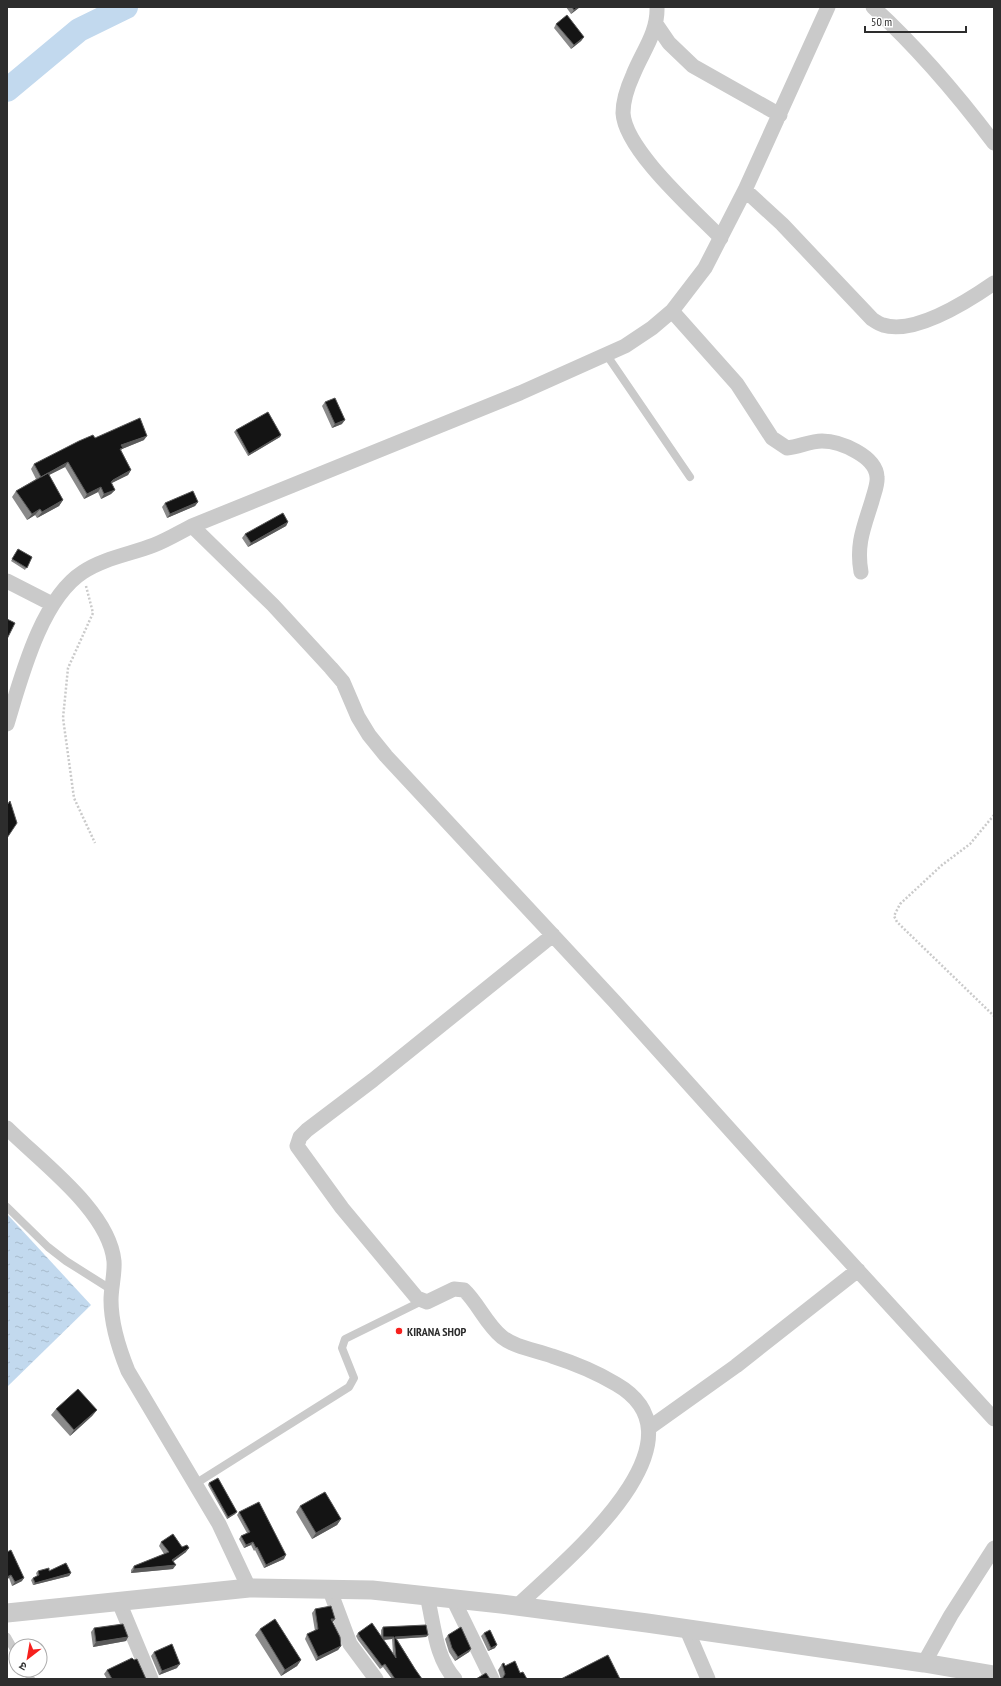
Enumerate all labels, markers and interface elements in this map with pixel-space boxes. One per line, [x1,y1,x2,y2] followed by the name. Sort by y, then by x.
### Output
[865,8,966,34] scale bar
[871,14,892,29] text: 50 m
[407,1324,467,1339] place label: KIRANA SHOP
[394,1326,404,1336] marker: KIRANA SHOP
[8,1638,48,1678] north arrow
[16,1659,29,1674] text: उ

